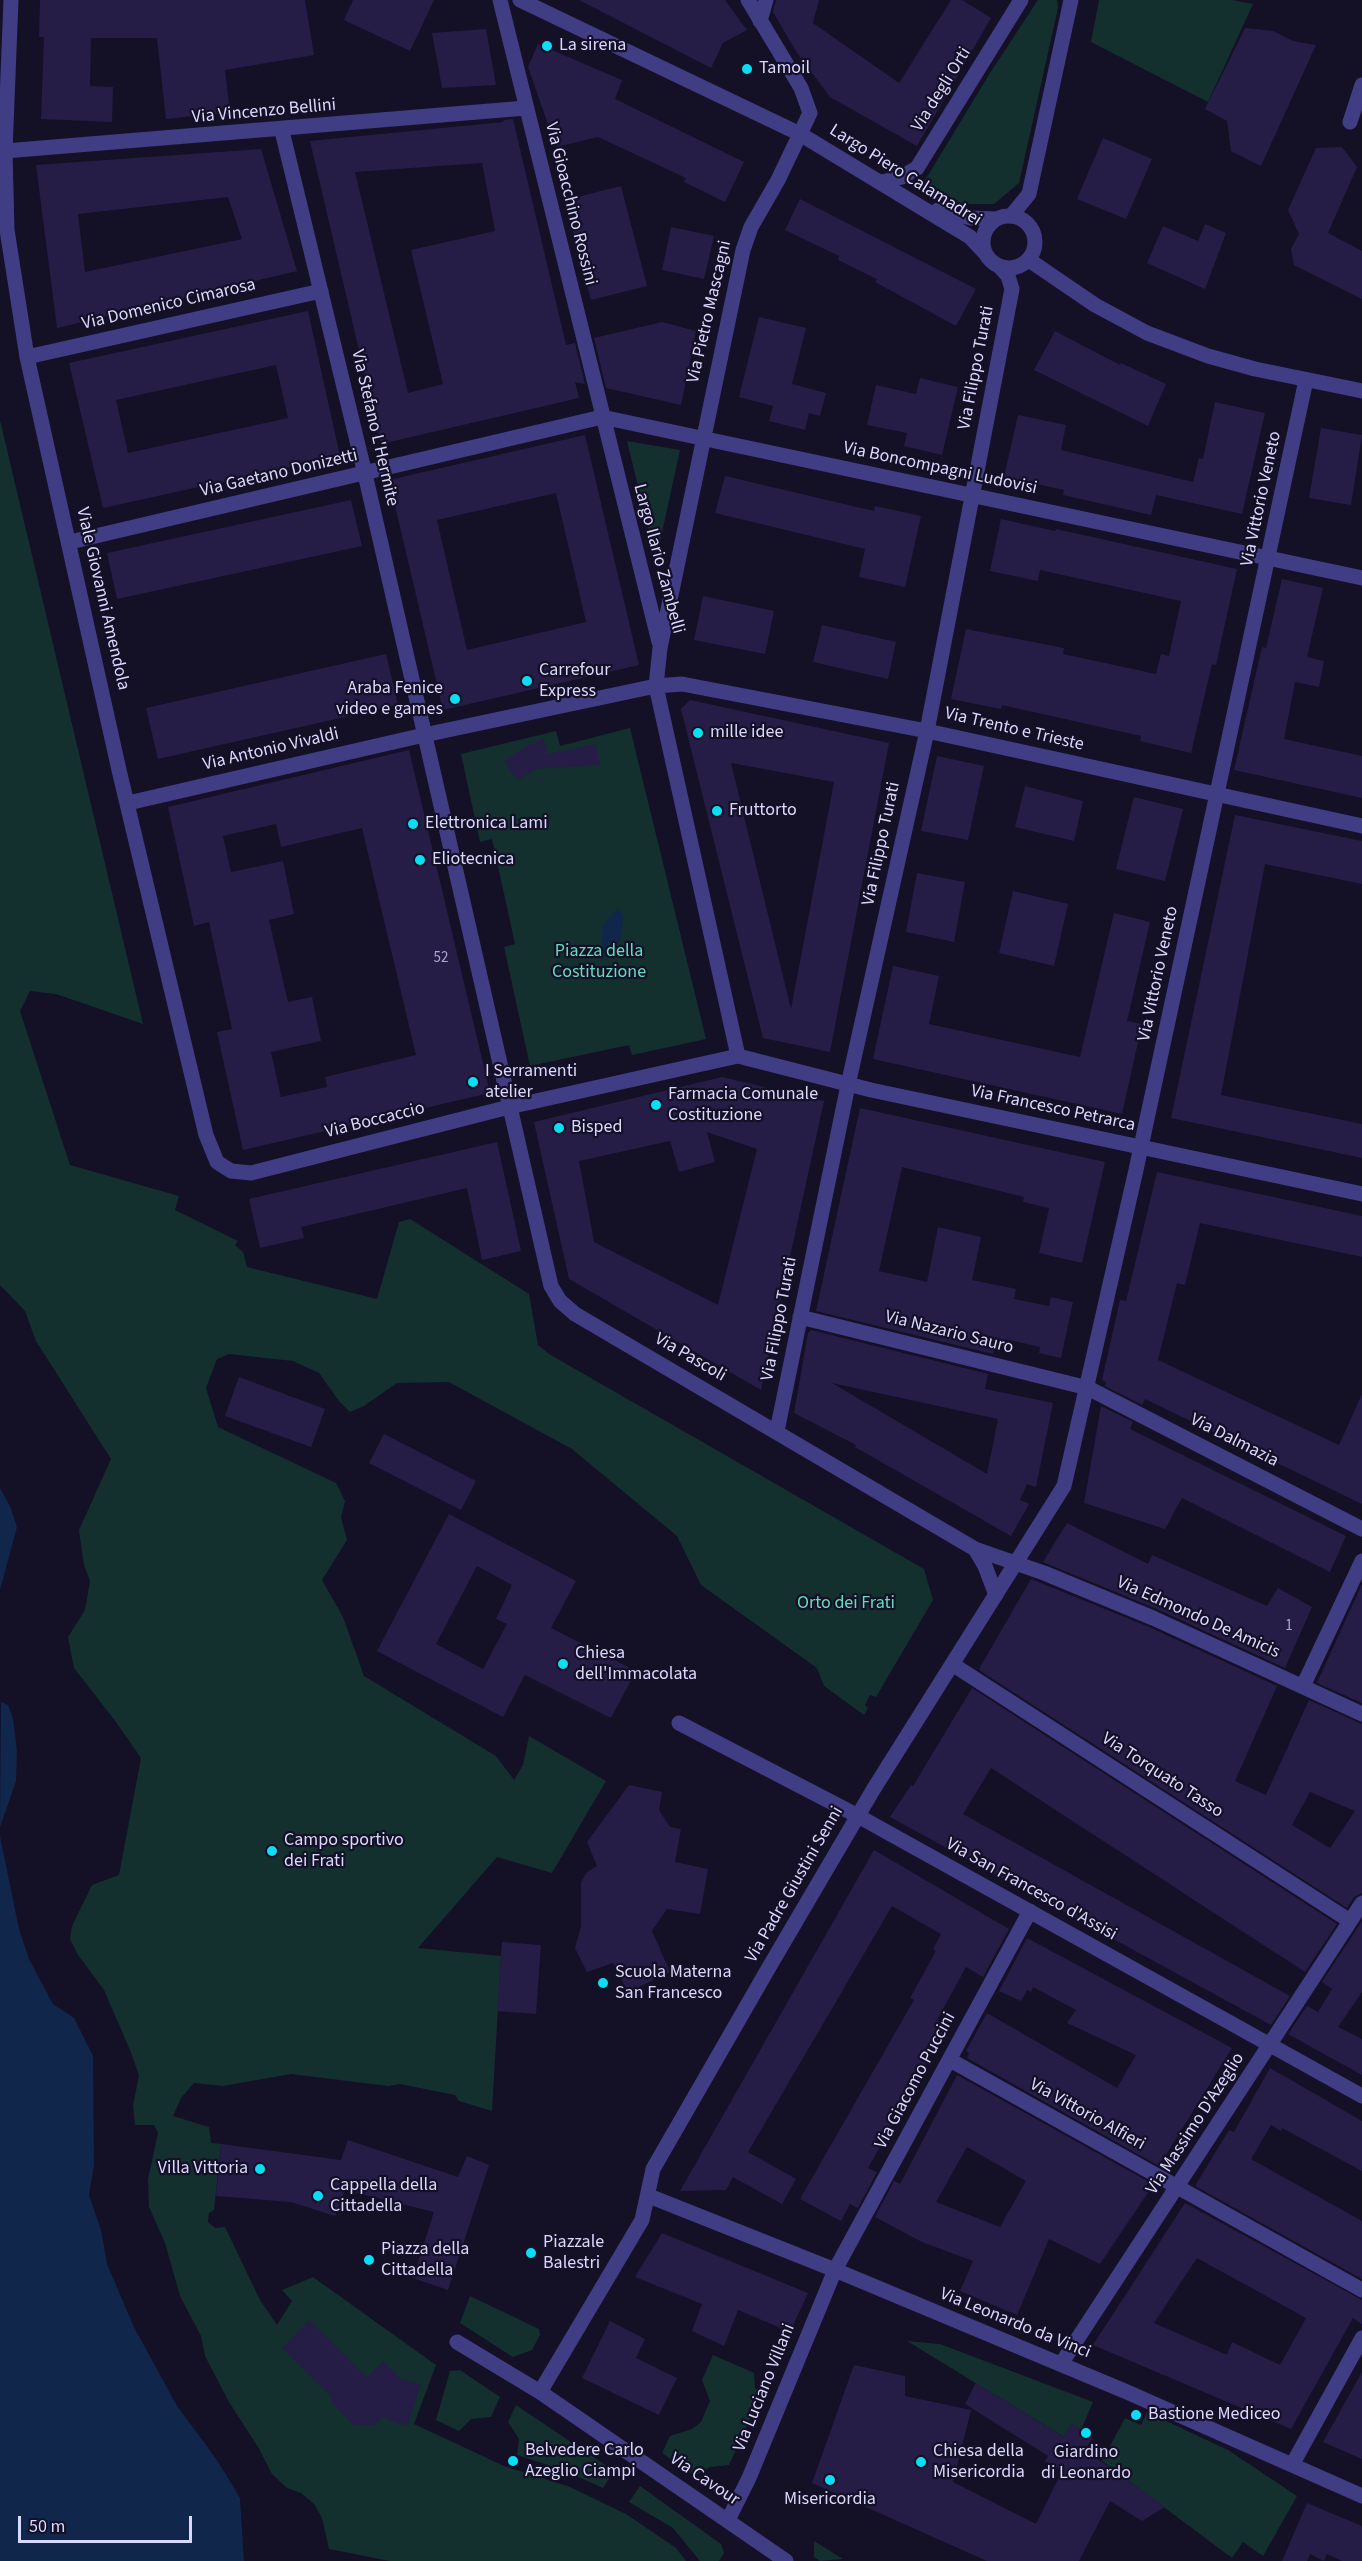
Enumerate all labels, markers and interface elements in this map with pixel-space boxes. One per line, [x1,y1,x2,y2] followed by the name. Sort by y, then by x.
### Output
[559,35,626,57] place label: La sirena
[540,39,554,53] marker: La sirena
[908,44,976,136] street label: Via degli Orti
[759,58,810,80] place label: Tamoil
[740,62,754,76] marker: Tamoil
[191,95,337,129] street label: Via Vincenzo Bellini
[539,120,601,288] street label: Via Gioacchino Rossini
[825,120,985,232] street label: Largo Piero Calamadrei
[683,239,737,385] street label: Via Pietro Mascagni
[80,275,258,335] street label: Via Domenico Cimarosa
[954,304,1000,432] street label: Via Filippo Turati
[345,348,403,508] street label: Via Stefano L'Hermite
[1237,429,1287,569] street label: Via Vittorio Veneto
[841,438,1039,500] street label: Via Boncompagni Ludovisi
[198,445,360,503] street label: Via Gaetano Donizetti
[628,482,688,636] street label: Largo Ilario Zambelli
[70,506,134,692] street label: Viale Giovanni Amendola
[539,660,610,702] place label: Carrefour Express
[520,674,534,688] marker: Carrefour Express
[336,678,443,720] place label: Araba Fenice video e games
[448,692,462,706] marker: Araba Fenice video e games
[942,703,1086,757] street label: Via Trento e Trieste
[710,722,783,744] place label: mille idee
[201,724,341,776] street label: Via Antonio Vivaldi
[691,726,705,740] marker: mille idee
[858,780,906,908] street label: Via Filippo Turati
[729,800,797,822] place label: Fruttorto
[710,804,724,818] marker: Fruttorto
[425,813,548,835] place label: Elettronica Lami
[406,817,420,831] marker: Elettronica Lami
[432,849,514,871] place label: Eliotecnica
[413,853,427,867] marker: Eliotecnica
[1134,904,1184,1044] street label: Via Vittorio Veneto
[552,941,646,984] park label: Piazza della Costituzione
[434,950,448,968] house number: 52
[485,1061,577,1104] place label: I Serramenti atelier
[466,1075,480,1089] marker: I Serramenti atelier
[969,1081,1137,1137] street label: Via Francesco Petrarca
[668,1084,818,1126] place label: Farmacia Comunale Costituzione
[323,1098,427,1144] street label: Via Boccaccio
[649,1098,663,1112] marker: Farmacia Comunale Costituzione
[571,1117,622,1139] place label: Bisped
[552,1121,566,1135] marker: Bisped
[757,1255,803,1383] street label: Via Filippo Turati
[882,1307,1016,1359] street label: Via Nazario Sauro
[650,1329,730,1387] street label: Via Pascoli
[1186,1410,1282,1472] street label: Via Dalmazia
[1113,1572,1283,1664] street label: Via Edmondo De Amicis
[797,1593,895,1615] park label: Orto dei Frati
[1285,1618,1293,1636] house number: 1
[575,1643,697,1686] place label: Chiesa dell'Immacolata
[556,1657,570,1671] marker: Chiesa dell'Immacolata
[1097,1729,1227,1823] street label: Via Torquato Tasso
[741,1803,849,1967] street label: Via Padre Giustini Senni
[284,1830,404,1872] place label: Campo sportivo dei Frati
[942,1834,1120,1946] street label: Via San Francesco d'Assisi
[265,1844,279,1858] marker: Campo sportivo dei Frati
[615,1962,731,2004] place label: Scuola Materna San Francesco
[596,1976,610,1990] marker: Scuola Materna San Francesco
[871,2009,961,2153] street label: Via Giacomo Puccini
[1142,2049,1250,2199] street label: Via Massimo D'Azeglio
[1025,2074,1149,2156] street label: Via Vittorio Alfieri
[158,2158,248,2180] place label: Villa Vittoria
[253,2162,267,2176] marker: Villa Vittoria
[330,2175,437,2218] place label: Cappella della Cittadella
[311,2189,325,2203] marker: Cappella della Cittadella
[543,2232,604,2274] place label: Piazzale Balestri
[381,2239,469,2282] place label: Piazza della Cittadella
[524,2246,538,2260] marker: Piazzale Balestri
[362,2253,376,2267] marker: Piazza della Cittadella
[936,2284,1094,2364] street label: Via Leonardo da Vinci
[730,2321,800,2455] street label: Via Luciano Villani
[1148,2404,1280,2426] place label: Bastione Mediceo
[1129,2408,1143,2422] marker: Bastione Mediceo
[1079,2426,1093,2440] marker: Giardino di Leonardo
[525,2440,644,2482] place label: Belvedere Carlo Azeglio Ciampi
[933,2441,1025,2484] place label: Chiesa della Misericordia
[1041,2442,1131,2484] place label: Giardino di Leonardo
[665,2449,743,2511] street label: Via Cavour
[506,2454,520,2468] marker: Belvedere Carlo Azeglio Ciampi
[914,2455,928,2469] marker: Chiesa della Misericordia
[823,2473,837,2487] marker: Misericordia
[784,2489,876,2511] place label: Misericordia
[21,2504,195,2542] scale bar
[29,2514,65,2539] text: 50 m

